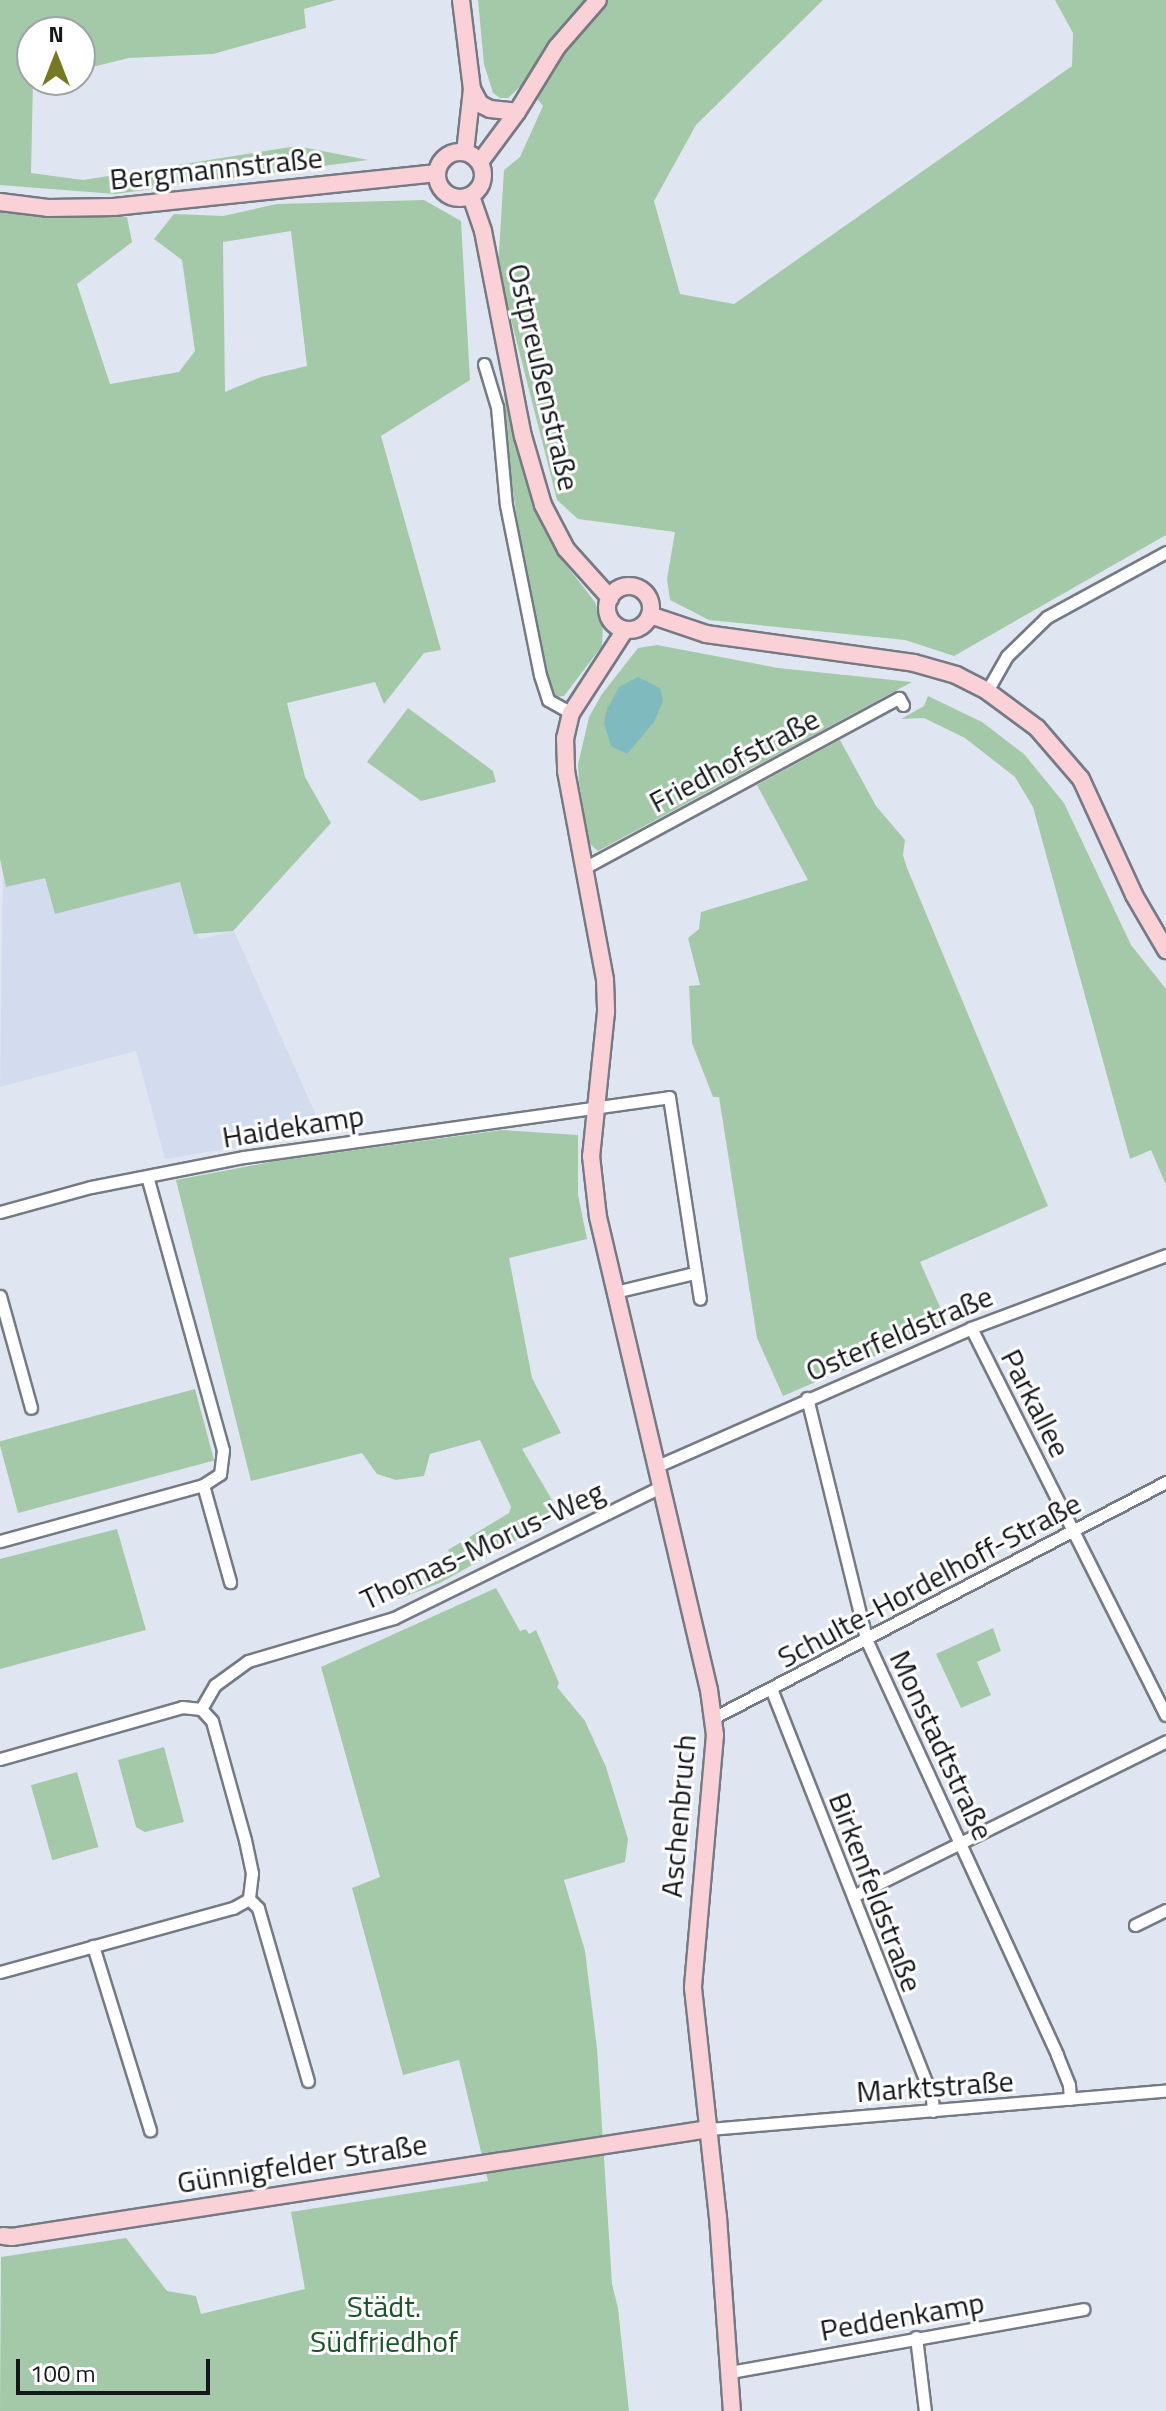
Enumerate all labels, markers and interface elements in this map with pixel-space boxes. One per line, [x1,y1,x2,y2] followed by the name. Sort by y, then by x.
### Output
[16,16,96,96] north arrow
[48,17,64,51] text: N
[108,139,324,197] street label: Bergmannstraße
[500,260,588,494] street label: Ostpreußenstraße
[643,700,825,820] street label: Friedhofstraße
[220,1097,366,1155] street label: Haidekamp
[800,1277,998,1389] street label: Osterfeldstraße
[994,1343,1078,1463] street label: Parkallee
[354,1473,610,1617] street label: Thomas-Morus-Weg
[771,1485,1087,1675] street label: Schulte-Hordelhoff-Straße
[882,1644,1002,1846] street label: Monstadtstraße
[653,1733,703,1899] street label: Aschenbruch
[821,1787,931,1997] street label: Birkenfeldstraße
[855,2063,1015,2109] street label: Marktstraße
[174,2125,430,2201] street label: Günnigfelder Straße
[817,2284,987,2348] street label: Peddenkamp
[310,2288,458,2358] park label: Städt. Südfriedhof
[20,2343,214,2393] scale bar
[30,2355,96,2391] text: 100 m

